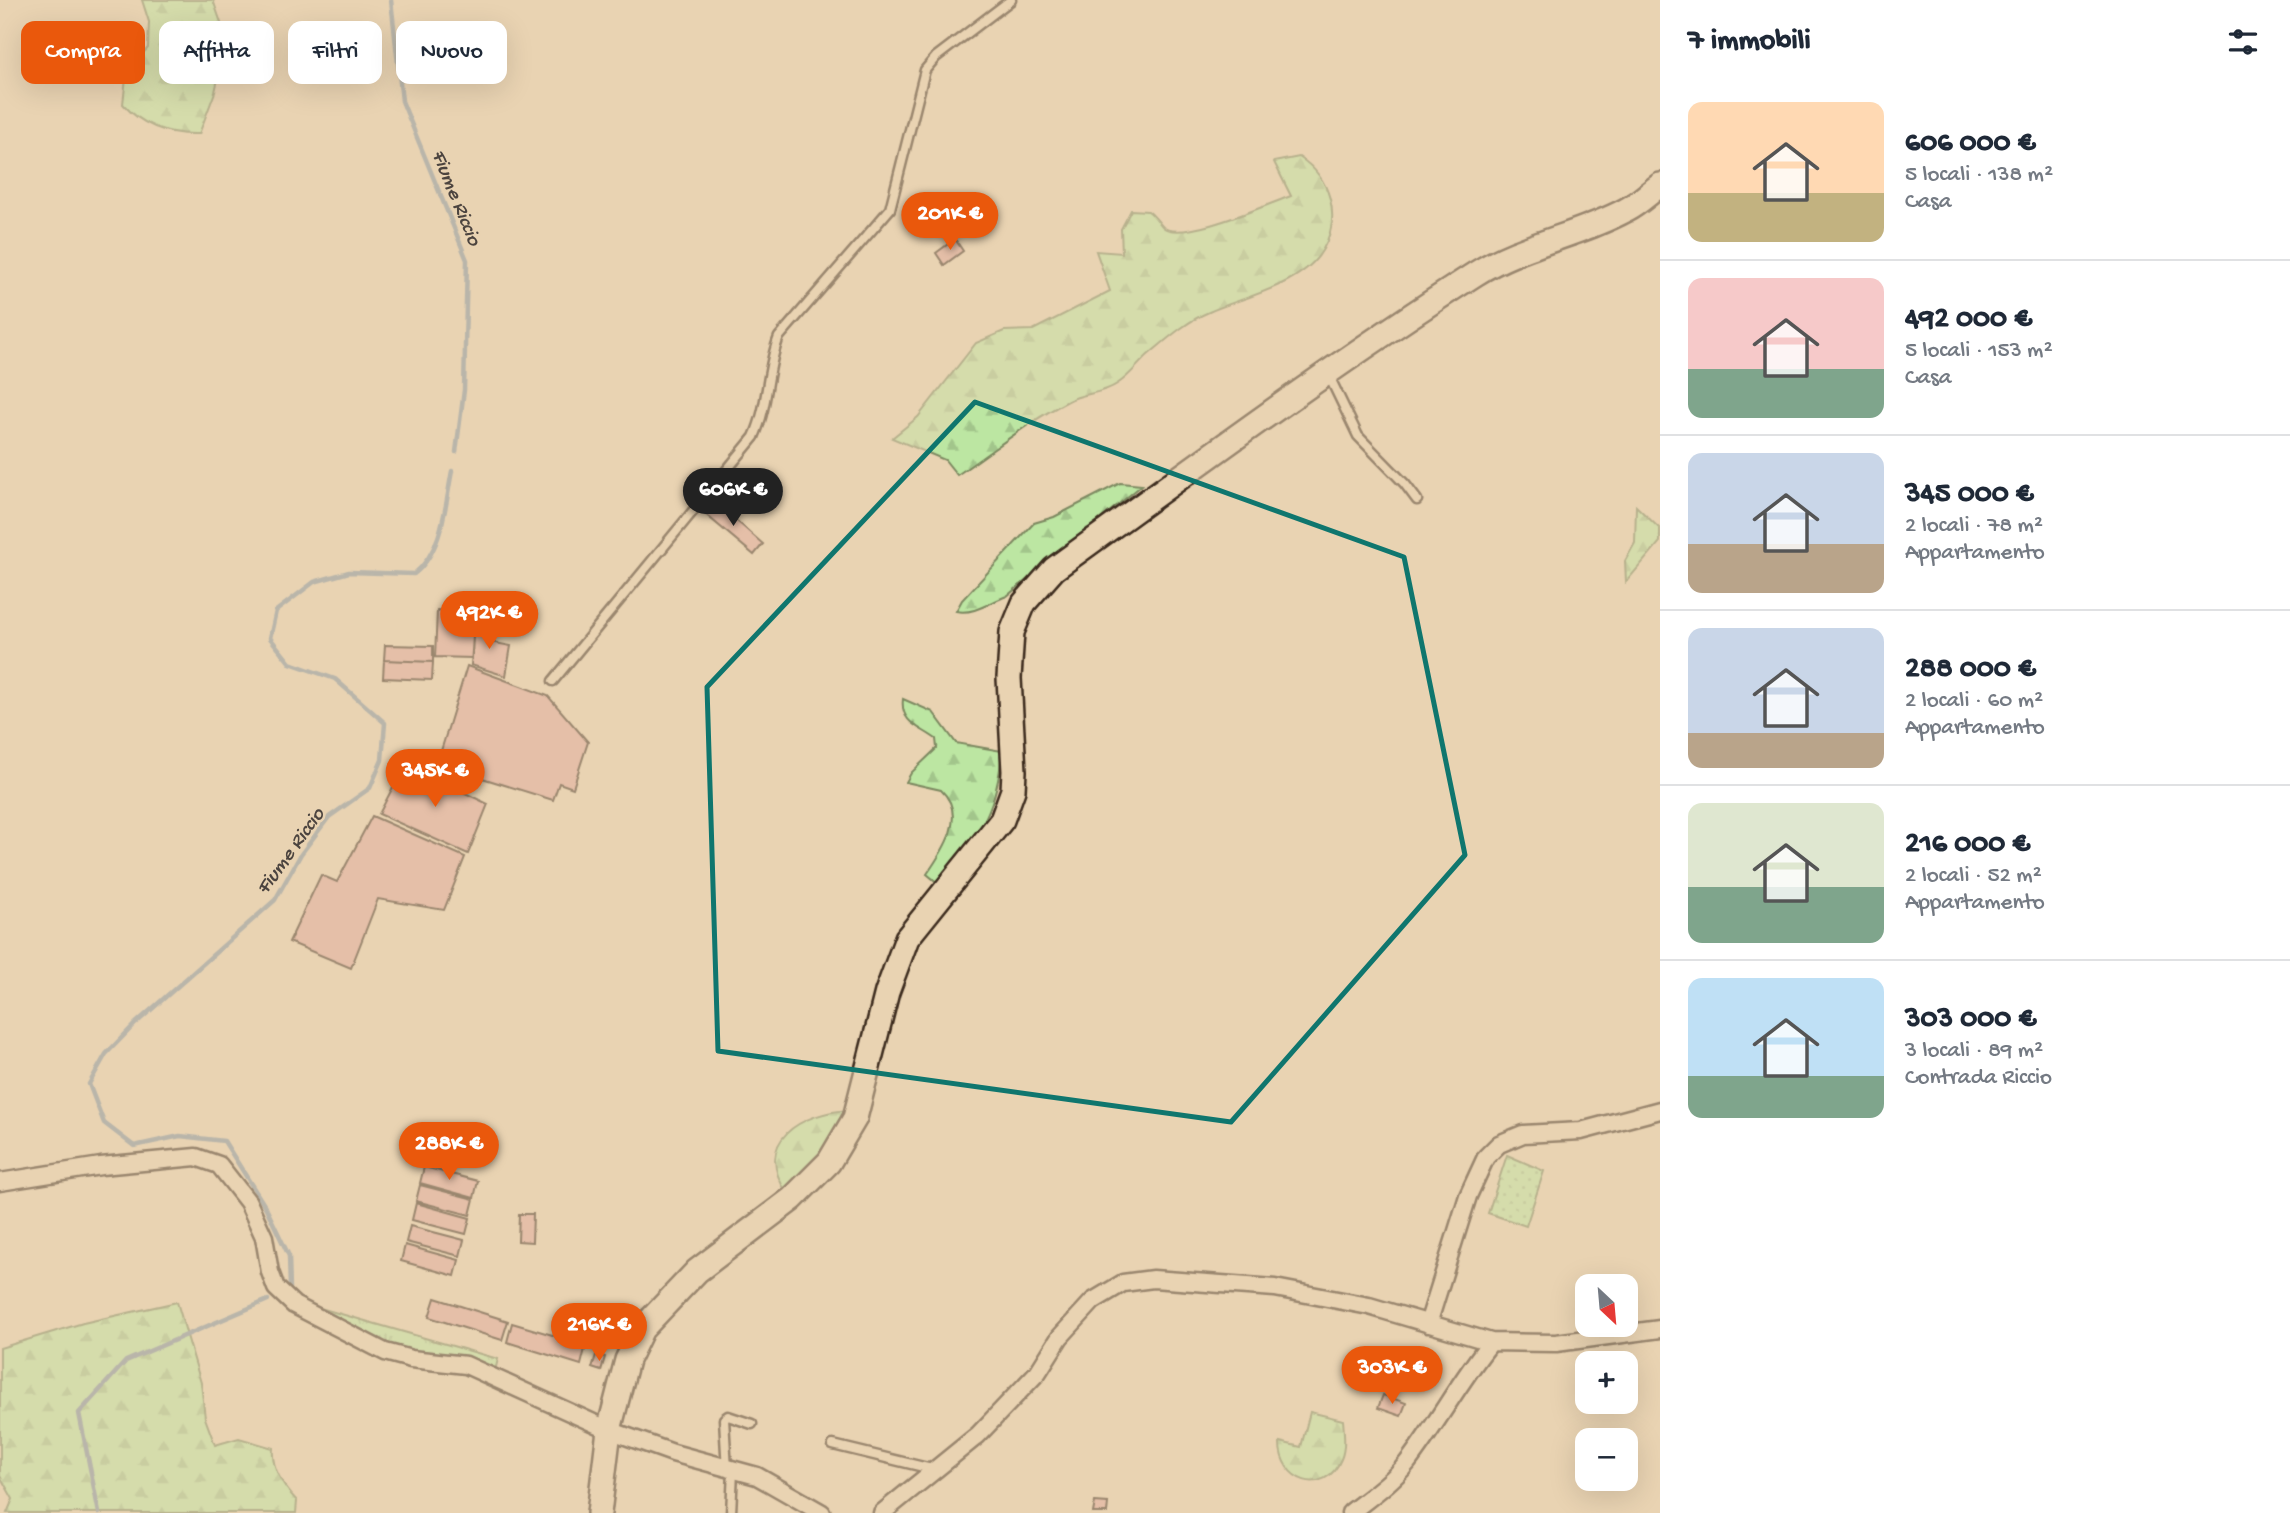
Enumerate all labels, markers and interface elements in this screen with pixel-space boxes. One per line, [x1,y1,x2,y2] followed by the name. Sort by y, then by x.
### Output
[21,21,145,84] chip: Compra
[159,21,274,84] chip: Affitta
[288,21,382,84] chip: Filtri
[396,21,507,84] chip: Nuovo
[2224,23,2262,61] icon: filters
[1688,25,1811,60] text: 7 immobili
[1905,127,2036,162] text: 606 000 €
[1744,130,1828,214] icon: home
[424,147,486,251] water label: Fiume Riccio
[1905,162,2053,189] text: 5 locali · 138 m²
[1905,189,1951,216] text: Casa
[893,192,1007,252] pin: 201K €
[917,201,983,228] text: 201K €
[1905,303,2032,338] text: 492 000 €
[1744,306,1828,390] icon: home
[1905,338,2053,365] text: 5 locali · 153 m²
[1905,365,1951,392] text: Casa
[676,468,790,528] pin: 606K €
[699,477,767,504] text: 606K €
[1905,478,2034,513] text: 345 000 €
[1744,481,1828,565] icon: home
[1905,513,2043,540] text: 2 locali · 78 m²
[1905,540,2045,567] text: Appartamento
[432,592,546,651] pin: 492K €
[456,600,522,627] text: 492K €
[1905,653,2036,688] text: 288 000 €
[1744,656,1828,740] icon: home
[1905,688,2043,715] text: 2 locali · 60 m²
[1905,715,2045,742] text: Appartamento
[378,750,492,809] pin: 345K €
[402,758,468,785] text: 345K €
[252,803,332,900] water label: Fiume Riccio
[1905,828,2030,863] text: 216 000 €
[1744,831,1828,915] icon: home
[1905,863,2042,890] text: 2 locali · 52 m²
[1905,890,2045,917] text: Appartamento
[1905,1003,2036,1038] text: 303 000 €
[1744,1006,1828,1090] icon: home
[1905,1038,2043,1065] text: 3 locali · 89 m²
[1905,1065,2052,1092] text: Contrada Riccio
[392,1122,506,1182] pin: 288K €
[415,1131,483,1158] text: 288K €
[1575,1274,1638,1337] north arrow
[1575,1274,1638,1491] map controls
[542,1304,656,1363] pin: 216K €
[567,1312,631,1339] text: 216K €
[1335,1346,1449,1406] pin: 303K €
[1575,1351,1638,1414] button: +
[1358,1355,1426,1382] text: 303K €
[1575,1428,1638,1491] button: −

